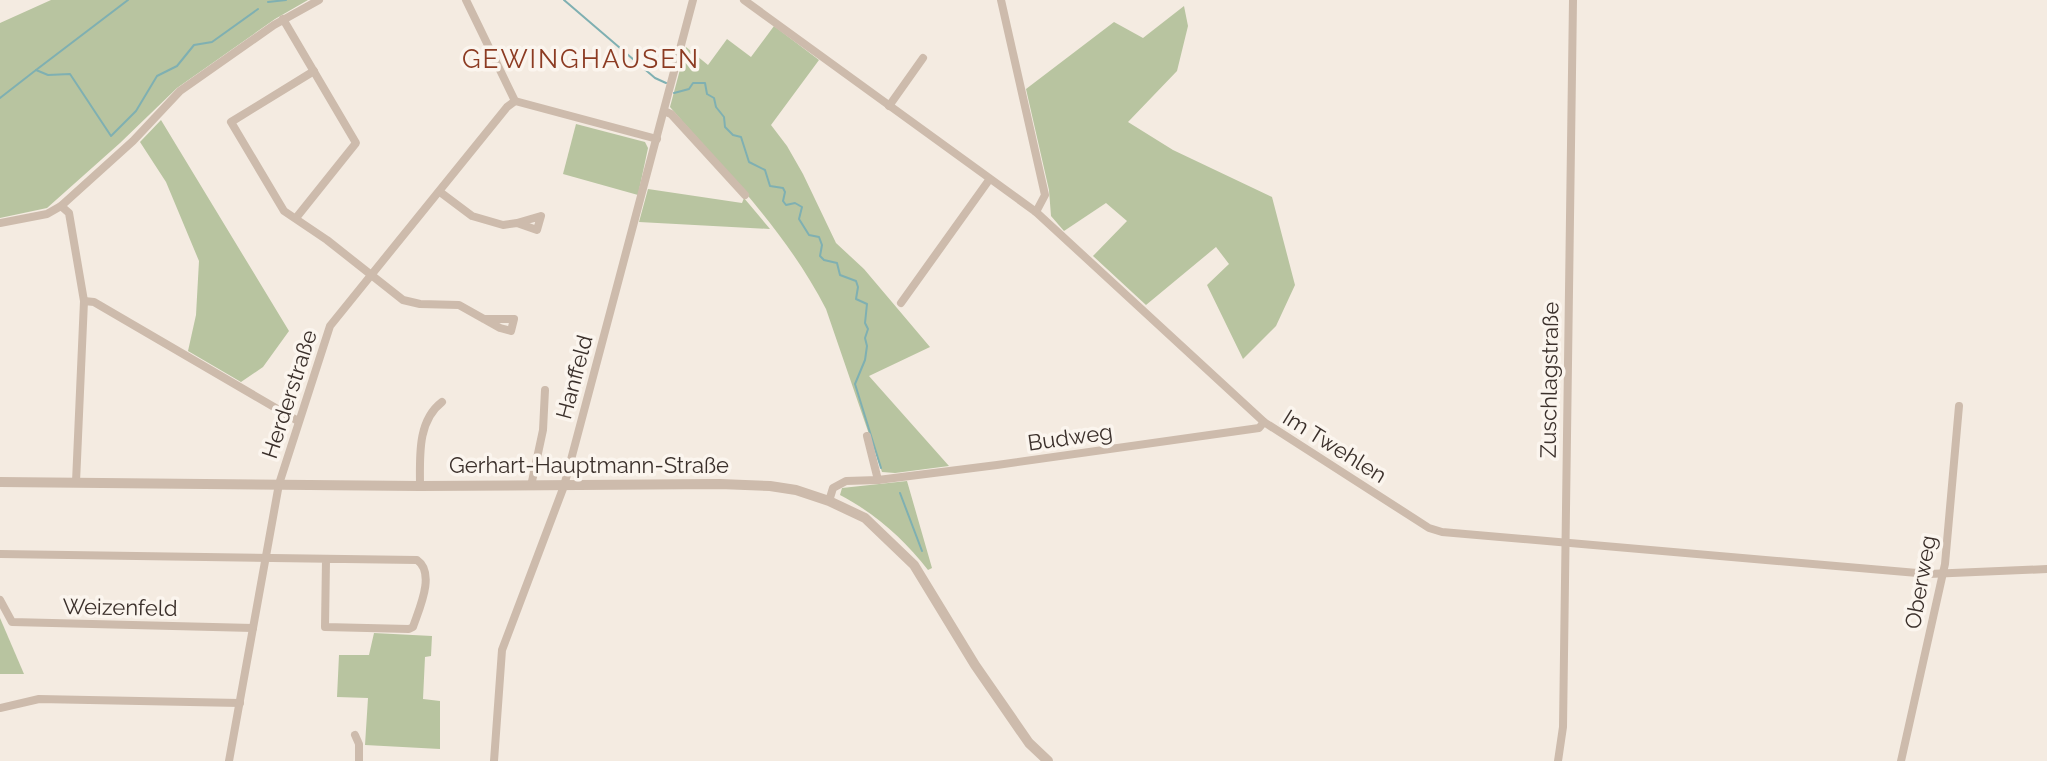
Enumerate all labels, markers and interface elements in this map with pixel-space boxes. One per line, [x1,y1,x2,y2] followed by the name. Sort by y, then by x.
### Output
[462,44,700,74] district label: GEWINGHAUSEN
[1535,302,1563,458] street label: Zuschlagstraße
[256,326,322,461] street label: Herderstraße
[550,332,598,422] street label: Hanffeld
[1278,404,1392,488] street label: Im Twehlen
[1026,418,1114,456] street label: Budweg
[449,452,729,478] street label: Gerhart-Hauptmann-Straße
[1899,533,1941,631] street label: Oberweg
[62,593,178,621] street label: Weizenfeld

